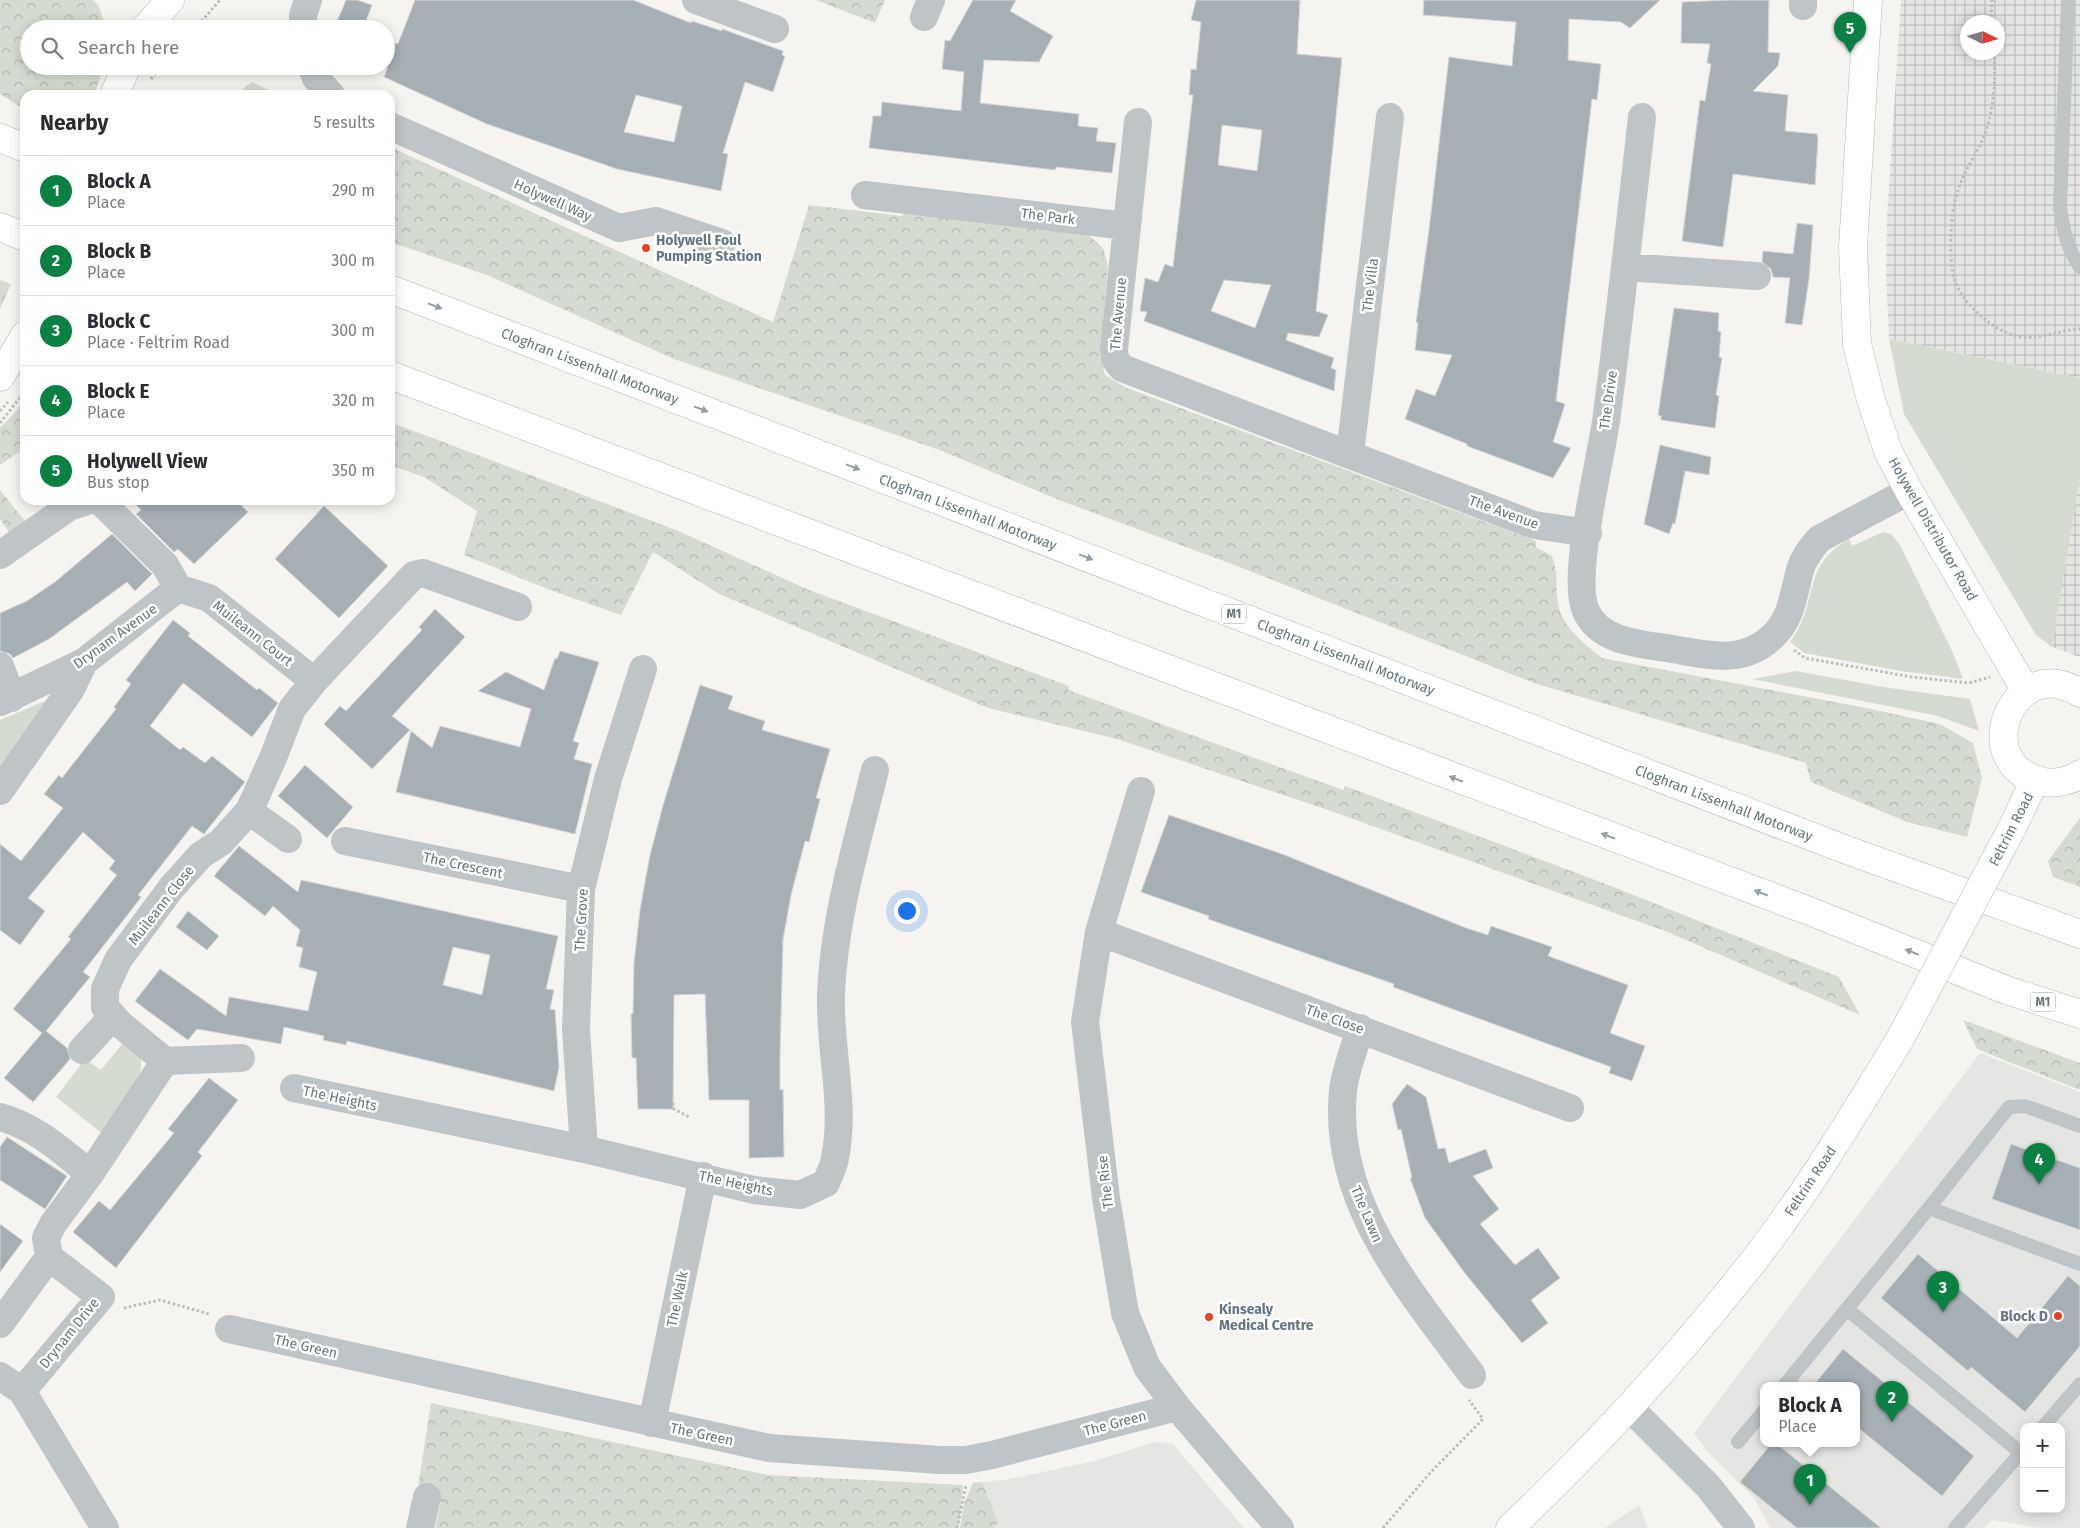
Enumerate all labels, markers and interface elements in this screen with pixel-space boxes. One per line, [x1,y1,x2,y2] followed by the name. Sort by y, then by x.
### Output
[1834,12,1866,53] pin: 5
[1960,15,2005,60] north arrow
[20,20,395,75] search box
[38,34,66,62] icon: search
[78,36,179,59] text: Search here
[40,110,108,136] text: Nearby
[314,113,375,132] text: 5 results
[87,170,151,193] text: Block A
[511,176,595,225] street label: Holywell Way
[52,181,60,200] text: 1
[332,181,375,200] text: 290 m
[87,193,126,212] text: Place
[1020,205,1077,228] street label: The Park
[656,232,762,265] place label: Holywell Foul Pumping Station
[87,240,151,263] text: Block B
[640,242,652,254] marker: Holywell Foul Pumping Station
[52,251,60,270] text: 2
[331,251,375,270] text: 300 m
[1359,257,1382,313] street label: The Villa
[87,263,126,282] text: Place
[1107,277,1130,351] street label: The Avenue
[428,303,443,310] one-way arrow
[87,310,150,333] text: Block C
[52,321,60,340] text: 3
[331,321,375,340] text: 300 m
[499,325,681,408] street label: Cloghran Lissenhall Motorway
[87,333,230,352] text: Place · Feltrim Road
[1596,369,1621,431] street label: The Drive
[87,380,149,403] text: Block E
[51,391,61,410] text: 4
[332,391,375,410] text: 320 m
[87,403,126,422] text: Place
[694,406,709,413] one-way arrow
[87,450,207,473] text: Holywell View
[1884,454,1981,604] street label: Holywell Distributor Road
[52,461,60,480] text: 5
[332,461,375,480] text: 350 m
[846,463,861,471] one-way arrow
[877,471,1059,554] street label: Cloghran Lissenhall Motorway
[87,473,150,492] text: Bus stop
[1467,492,1541,533] street label: The Avenue
[1079,553,1094,561] one-way arrow
[209,597,297,670] street label: Muileann Court
[70,600,160,672] street label: Drynam Avenue
[1222,604,1246,624] road number: M1
[1255,616,1437,699] street label: Cloghran Lissenhall Motorway
[1633,762,1815,845] street label: Cloghran Lissenhall Motorway
[1449,774,1464,782] one-way arrow
[1986,789,2037,869] street label: Feltrim Road
[1601,832,1616,839] one-way arrow
[422,849,505,882] street label: The Crescent
[125,862,198,948] street label: Muileann Close
[571,888,592,952] street label: The Grove
[1753,889,1768,896] one-way arrow
[894,898,920,924] your location
[1904,948,1919,956] one-way arrow
[2030,992,2056,1012] road number: M1
[1303,1001,1366,1038] street label: The Close
[301,1082,379,1115] street label: The Heights
[1781,1143,1840,1219] street label: Feltrim Road
[2023,1143,2055,1184] pin: 4
[1094,1154,1117,1209] street label: The Rise
[697,1167,775,1200] street label: The Heights
[1347,1184,1386,1245] street label: The Lawn
[663,1269,692,1329] street label: The Walk
[1927,1271,1959,1312] pin: 3
[36,1295,103,1372] street label: Drynam Drive
[1219,1301,1314,1334] place label: Kinsealy Medical Centre
[2000,1308,2048,1325] place label: Block D
[2052,1310,2064,1322] marker: Block D
[1203,1311,1215,1323] marker: Kinsealy Medical Centre
[273,1331,339,1362] street label: The Green
[1876,1381,1908,1422] pin: 2
[1760,1382,1860,1447] popup
[1778,1394,1842,1417] text: Block A
[1082,1407,1148,1440] street label: The Green
[1778,1417,1817,1436] text: Place
[669,1420,735,1449] street label: The Green
[2020,1423,2065,1513] map controls
[2020,1423,2065,1468] button: +
[1794,1464,1826,1505] pin: 1
[2020,1468,2065,1513] button: −

